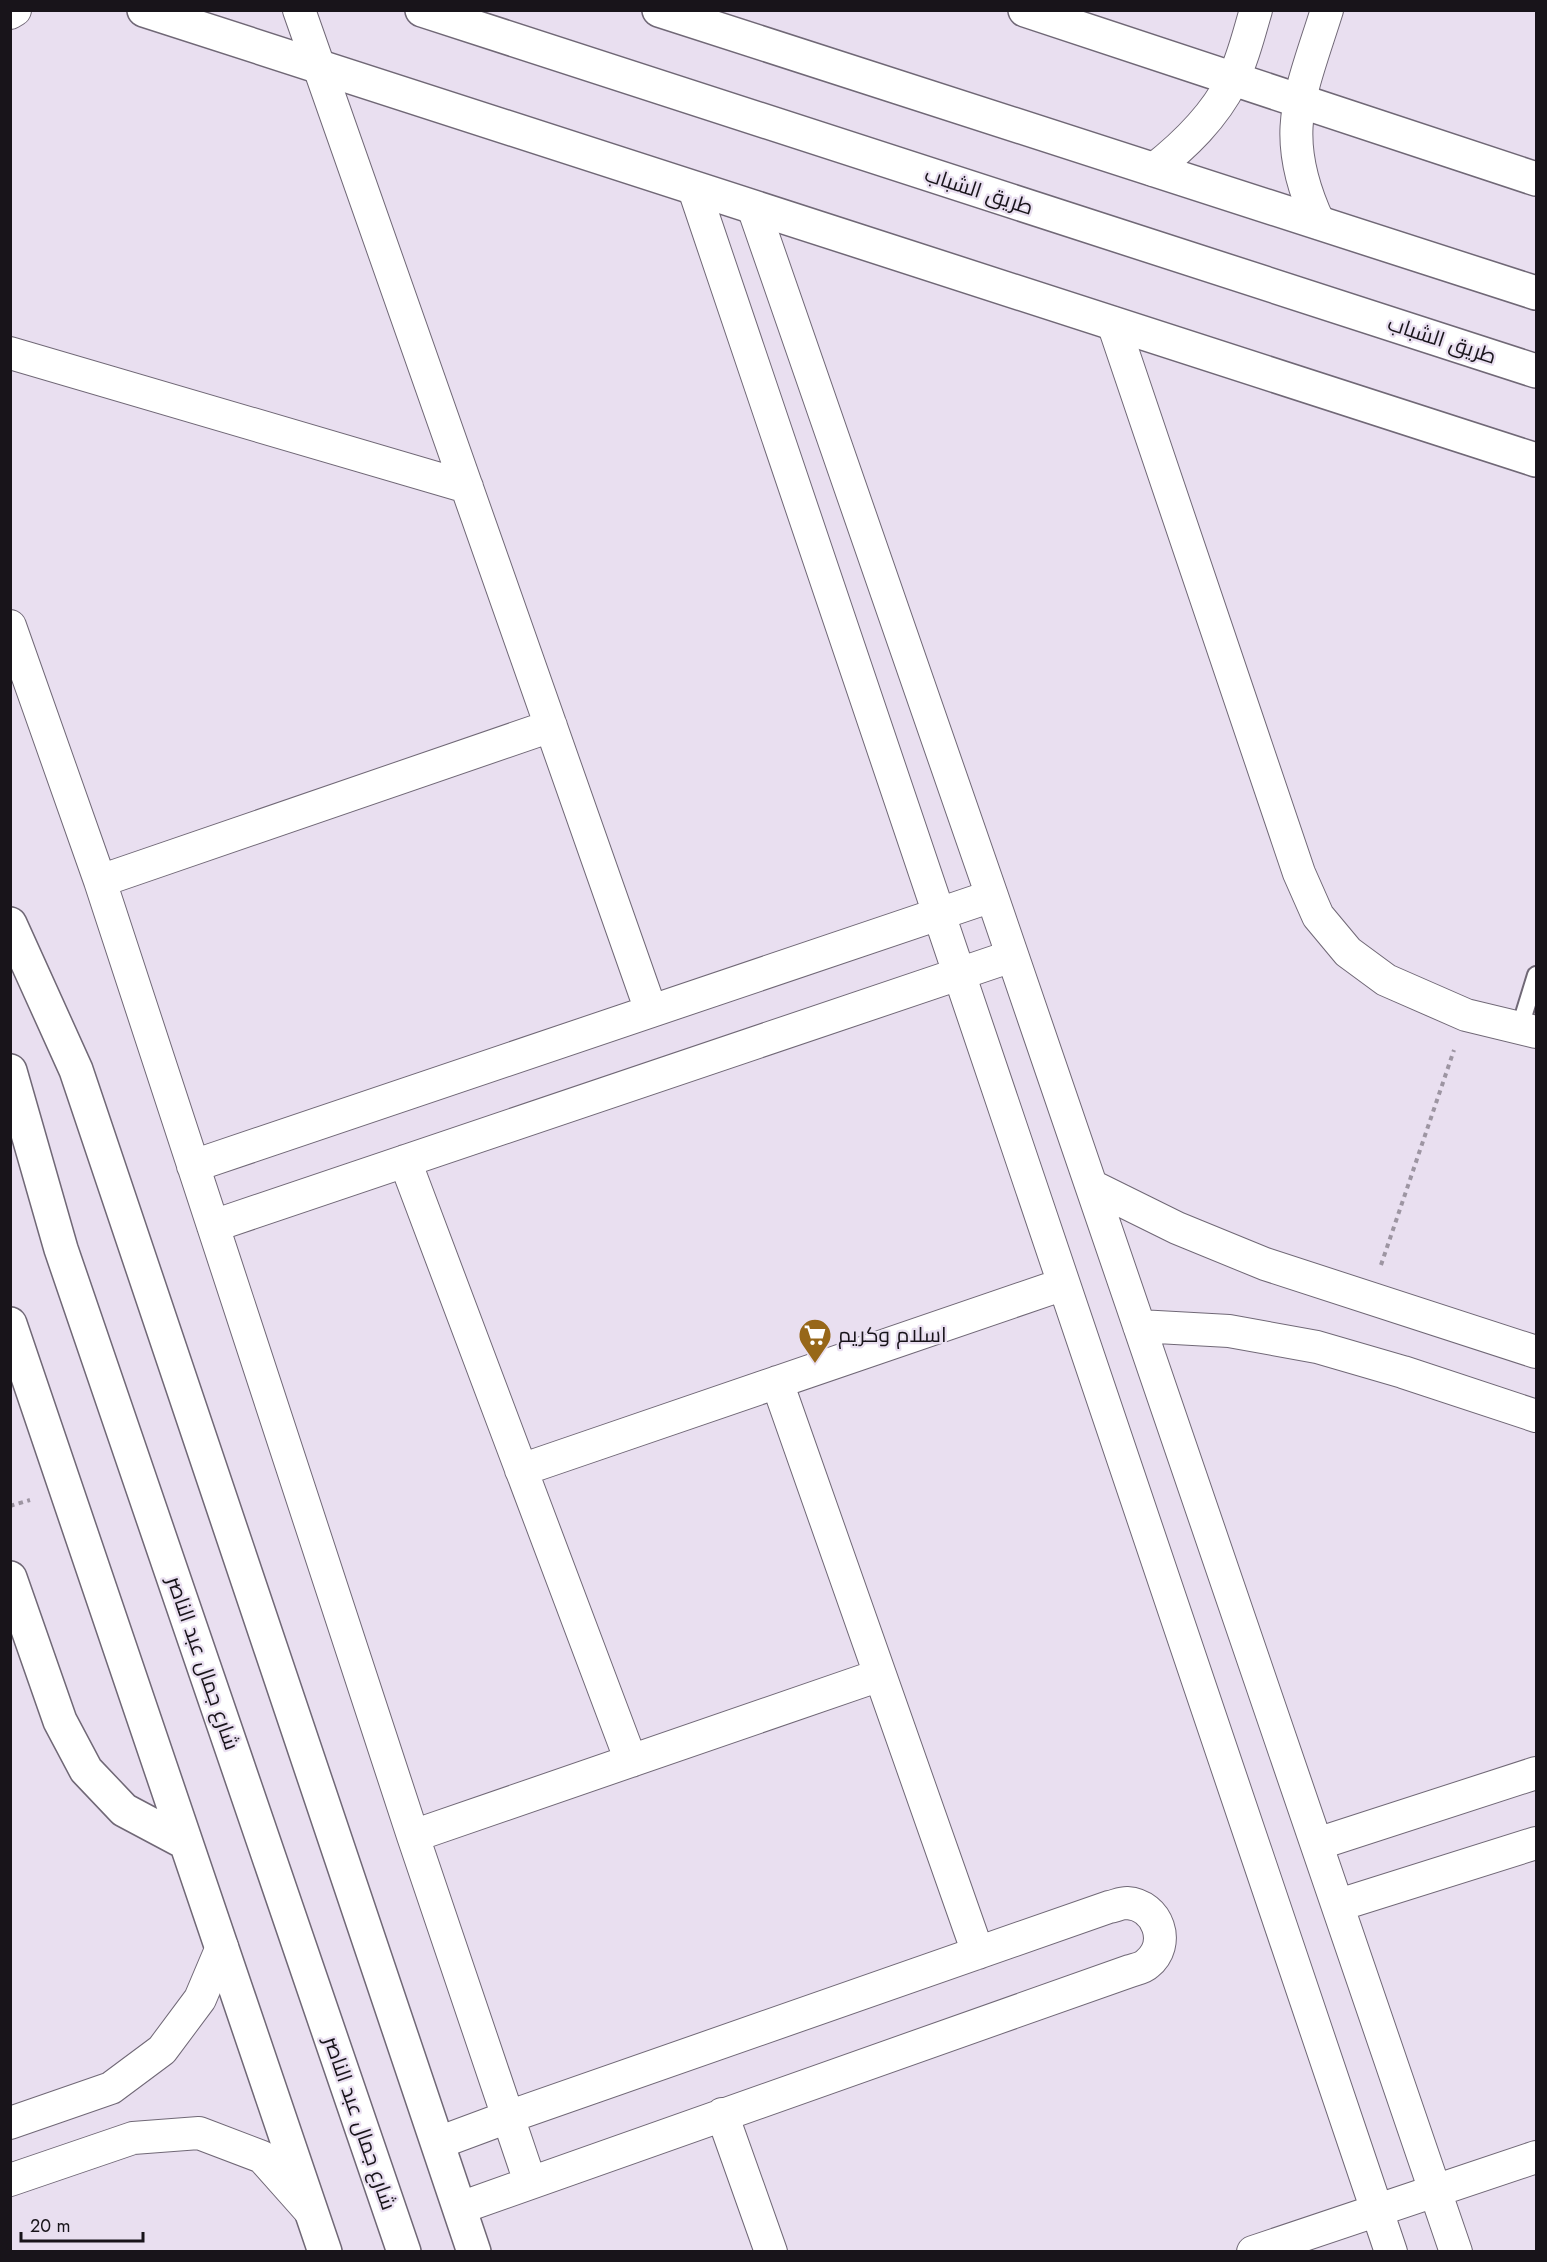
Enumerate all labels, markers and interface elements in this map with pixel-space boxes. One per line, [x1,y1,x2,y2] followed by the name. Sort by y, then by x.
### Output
[921,159,1037,223] street label: طريق الشباب
[1384,308,1500,372] street label: طريق الشباب
[797,1317,833,1364] supermarket icon: اسلام وكريم
[838,1320,947,1350] place label: اسلام وكريم
[159,1571,247,1754] street label: شارع جمال عبد الناصر
[316,2031,404,2214] street label: شارع جمال عبد الناصر
[21,2205,142,2243] scale bar
[30,2213,70,2239] text: 20 m

